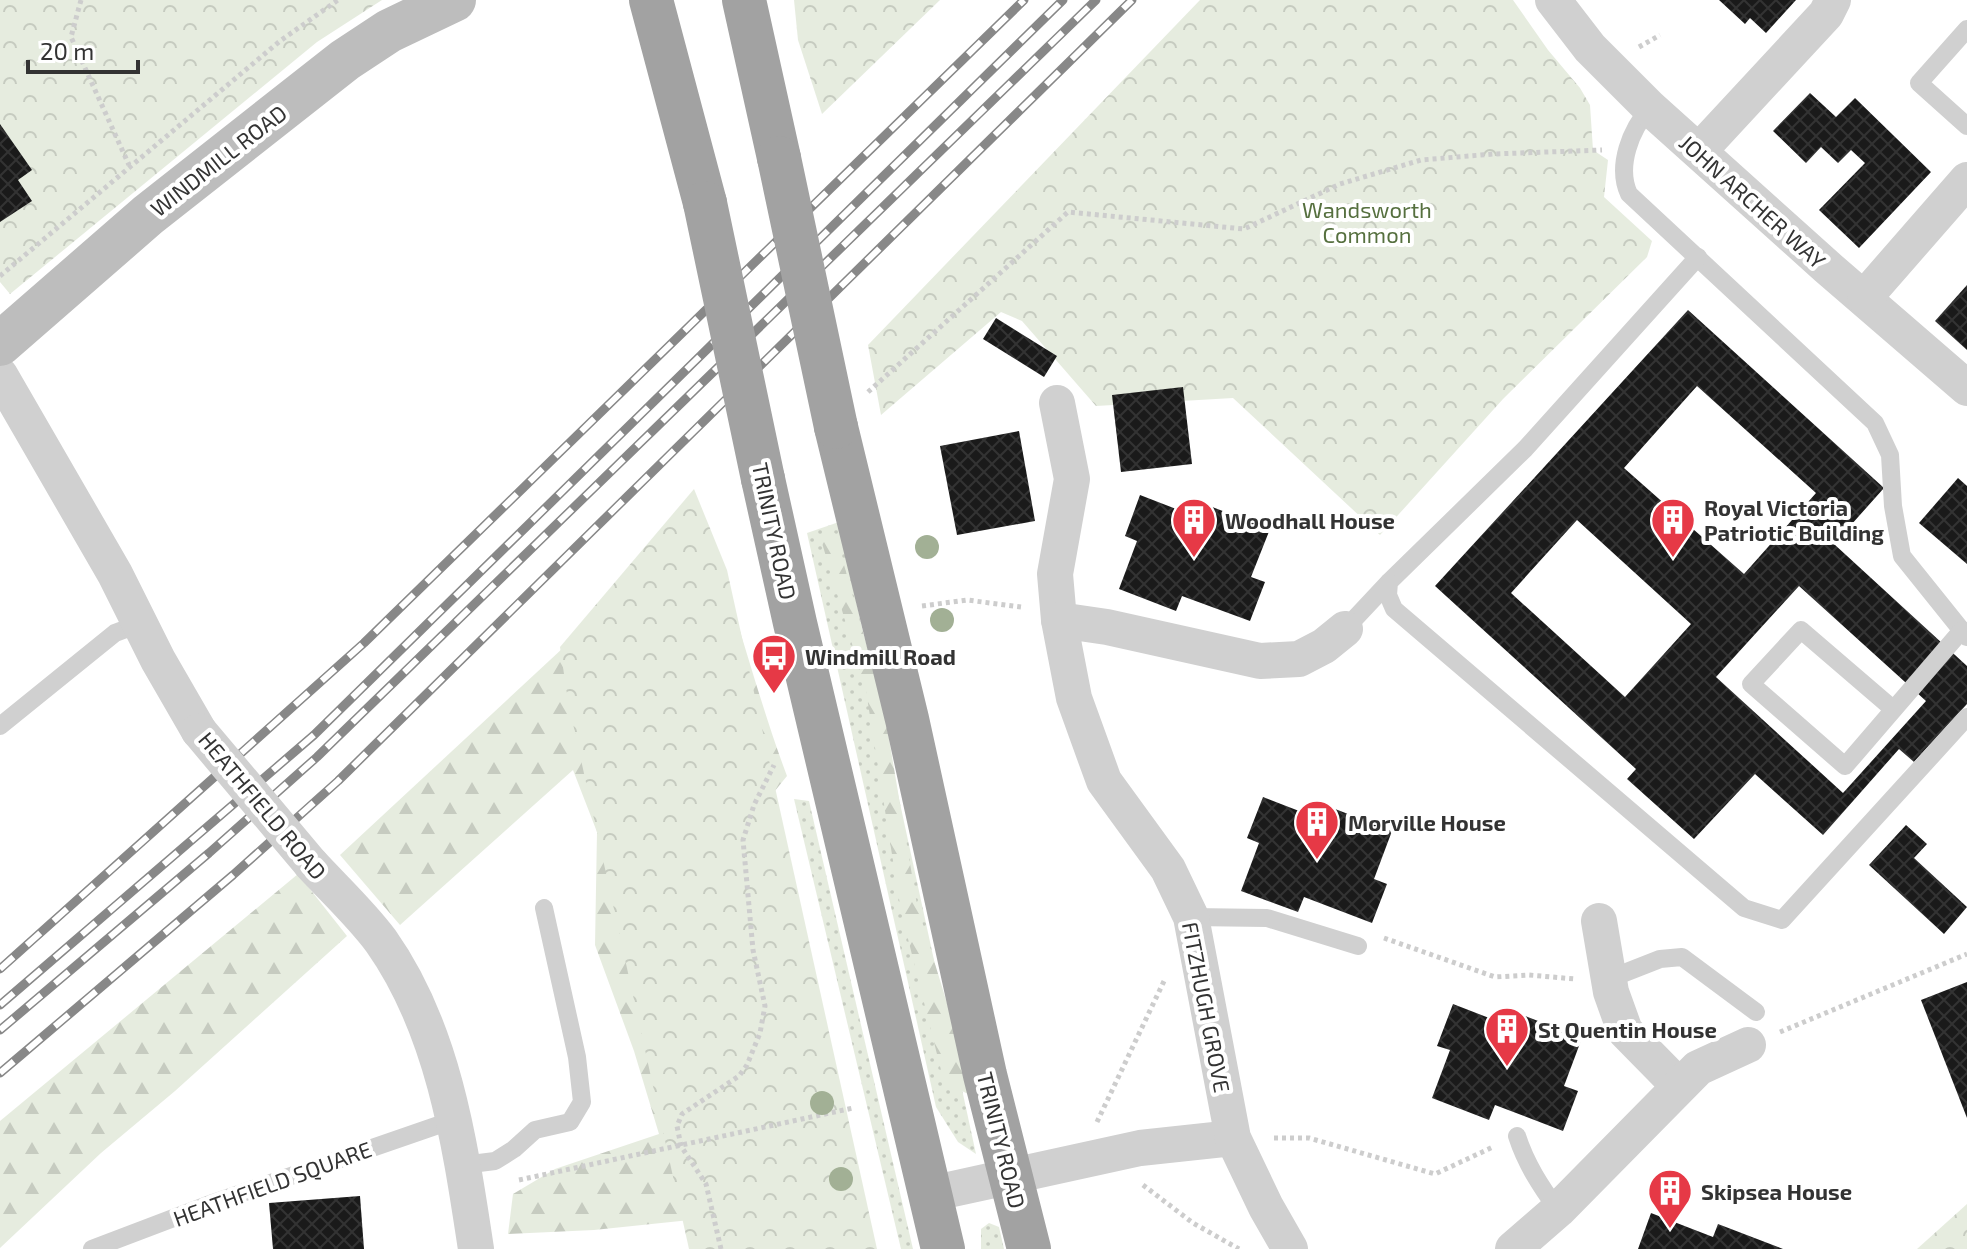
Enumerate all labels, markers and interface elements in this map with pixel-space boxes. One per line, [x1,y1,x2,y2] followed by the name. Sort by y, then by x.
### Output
[28,24,138,74] scale bar
[40,36,94,65] text: 20 m
[145,99,291,221] street label: WINDMILL ROAD
[1675,129,1832,274] street label: JOHN ARCHER WAY
[1302,196,1432,247] park label: Wandsworth Common
[748,460,802,602] street label: TRINITY ROAD
[1704,494,1884,545] place label: Royal Victoria Patriotic Building
[1170,496,1218,559] building icon: Woodhall House
[1649,496,1697,559] building icon: Royal Victoria Patriotic Building
[1225,507,1395,533] place label: Woodhall House
[750,632,798,695] bus stop icon: Windmill Road
[805,643,956,669] place label: Windmill Road
[194,726,332,884] street label: HEATHFIELD ROAD
[1293,798,1341,861] building icon: Morville House
[1348,809,1506,835] place label: Morville House
[1178,919,1236,1095] street label: FITZHUGH GROVE
[1483,1005,1531,1068] building icon: St Quentin House
[1538,1016,1717,1043] place label: St Quentin House
[973,1069,1031,1211] street label: TRINITY ROAD
[169,1135,375,1232] street label: HEATHFIELD SQUARE
[1646,1167,1694,1230] building icon: Skipsea House
[1701,1178,1852,1204] place label: Skipsea House

